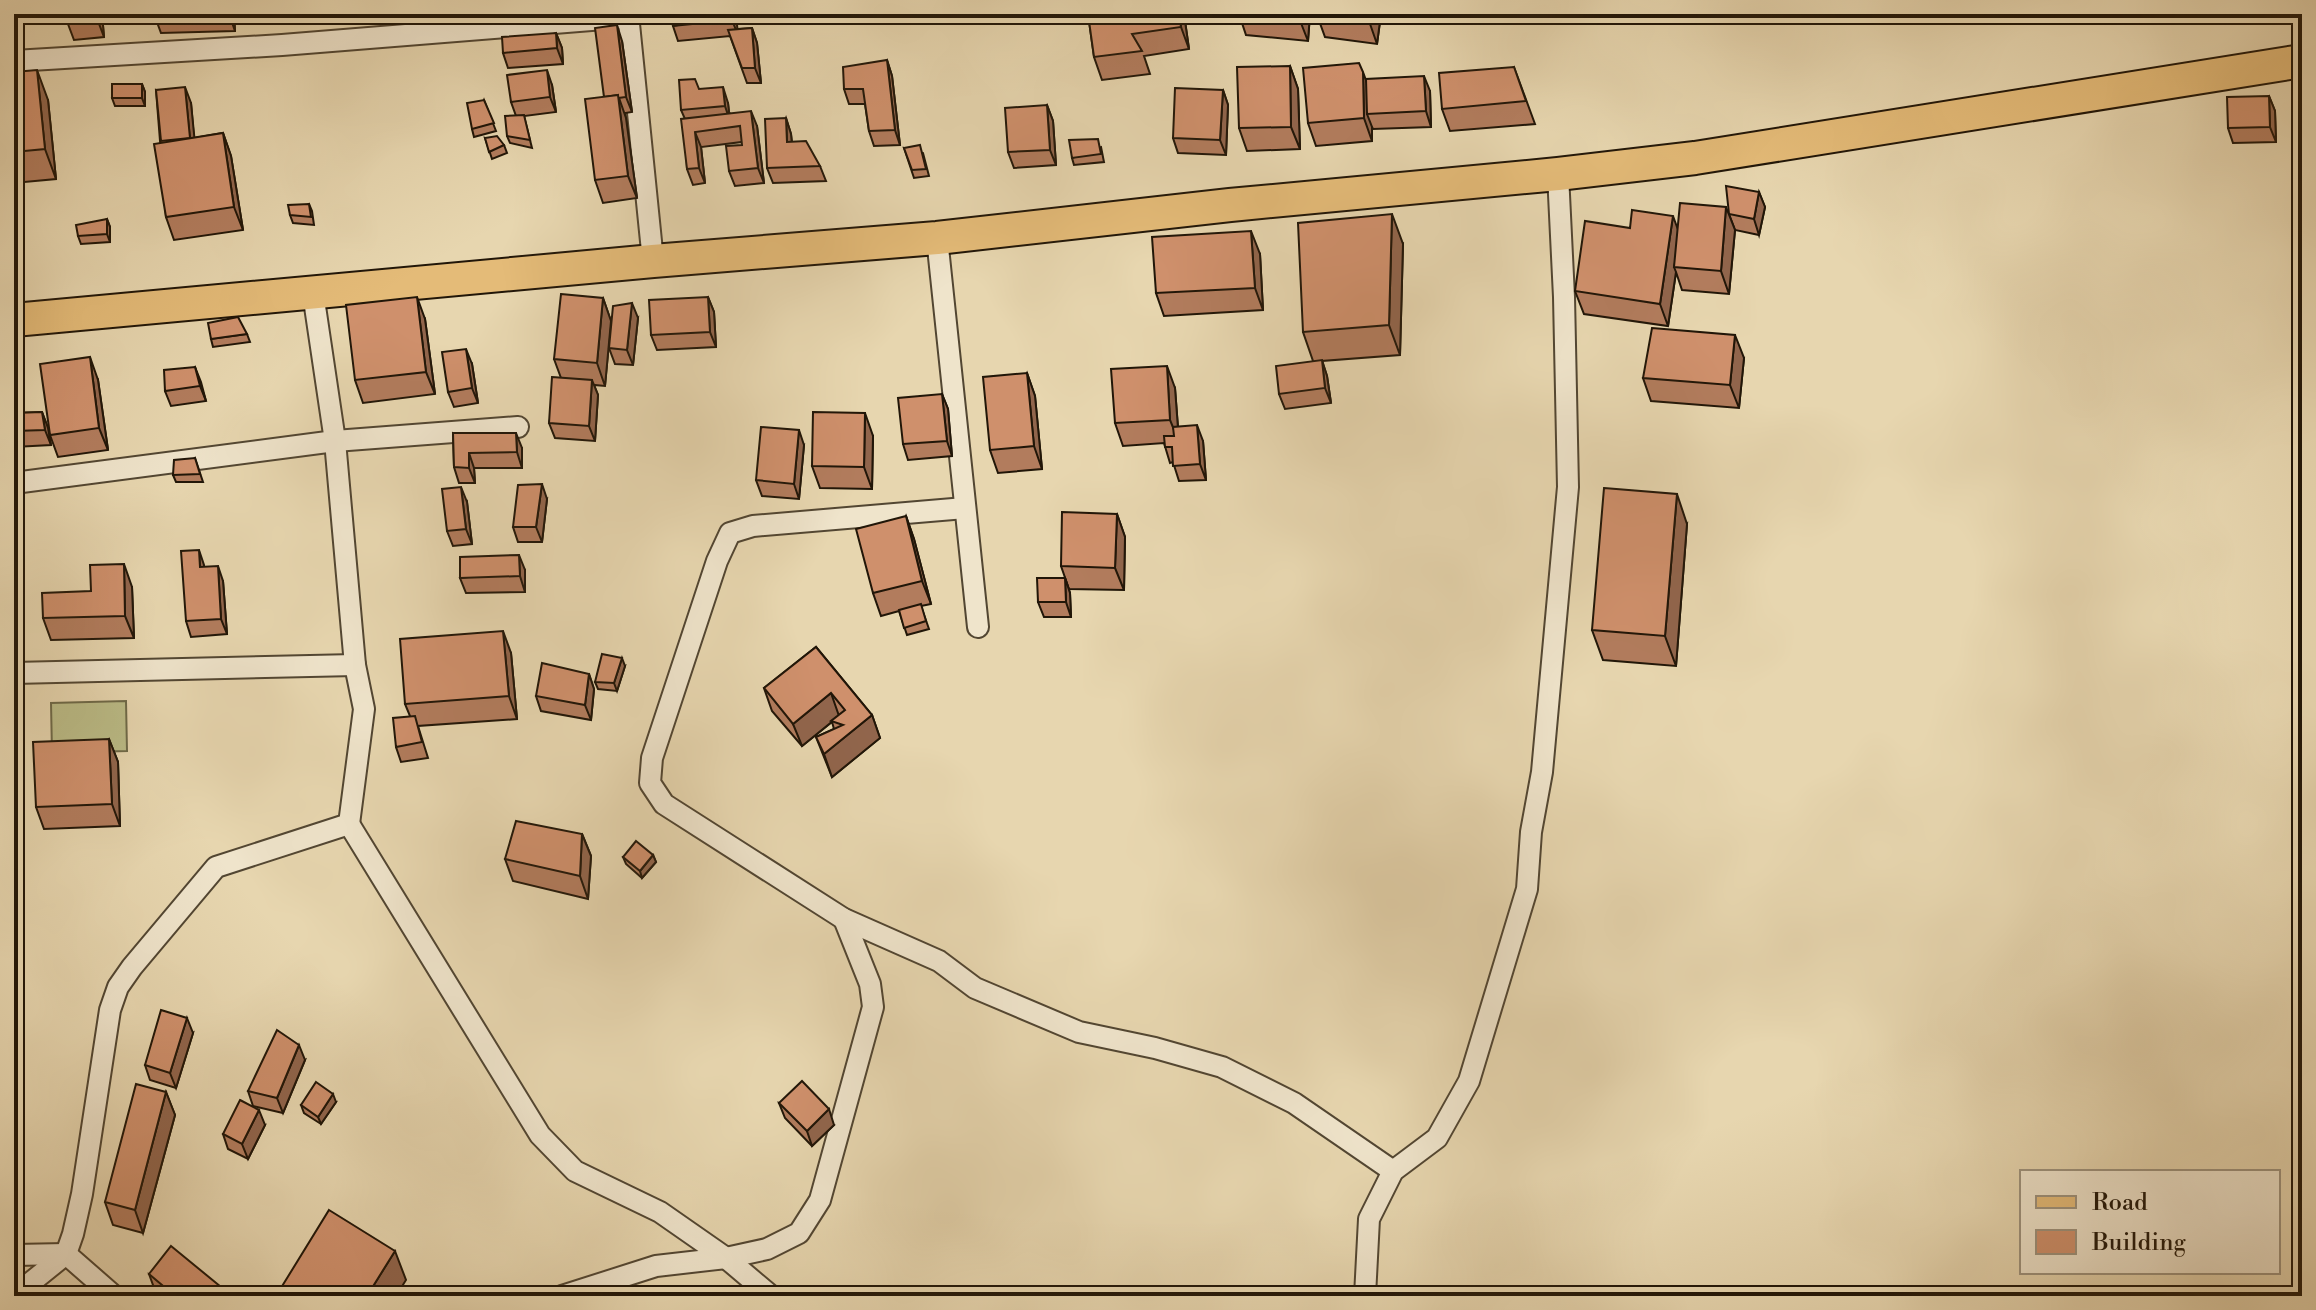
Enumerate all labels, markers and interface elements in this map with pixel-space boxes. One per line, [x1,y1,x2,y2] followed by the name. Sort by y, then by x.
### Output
[2020,1170,2280,1274] legend
[2092,1188,2148,1218] text: Road
[2091,1228,2186,1258] text: Building

